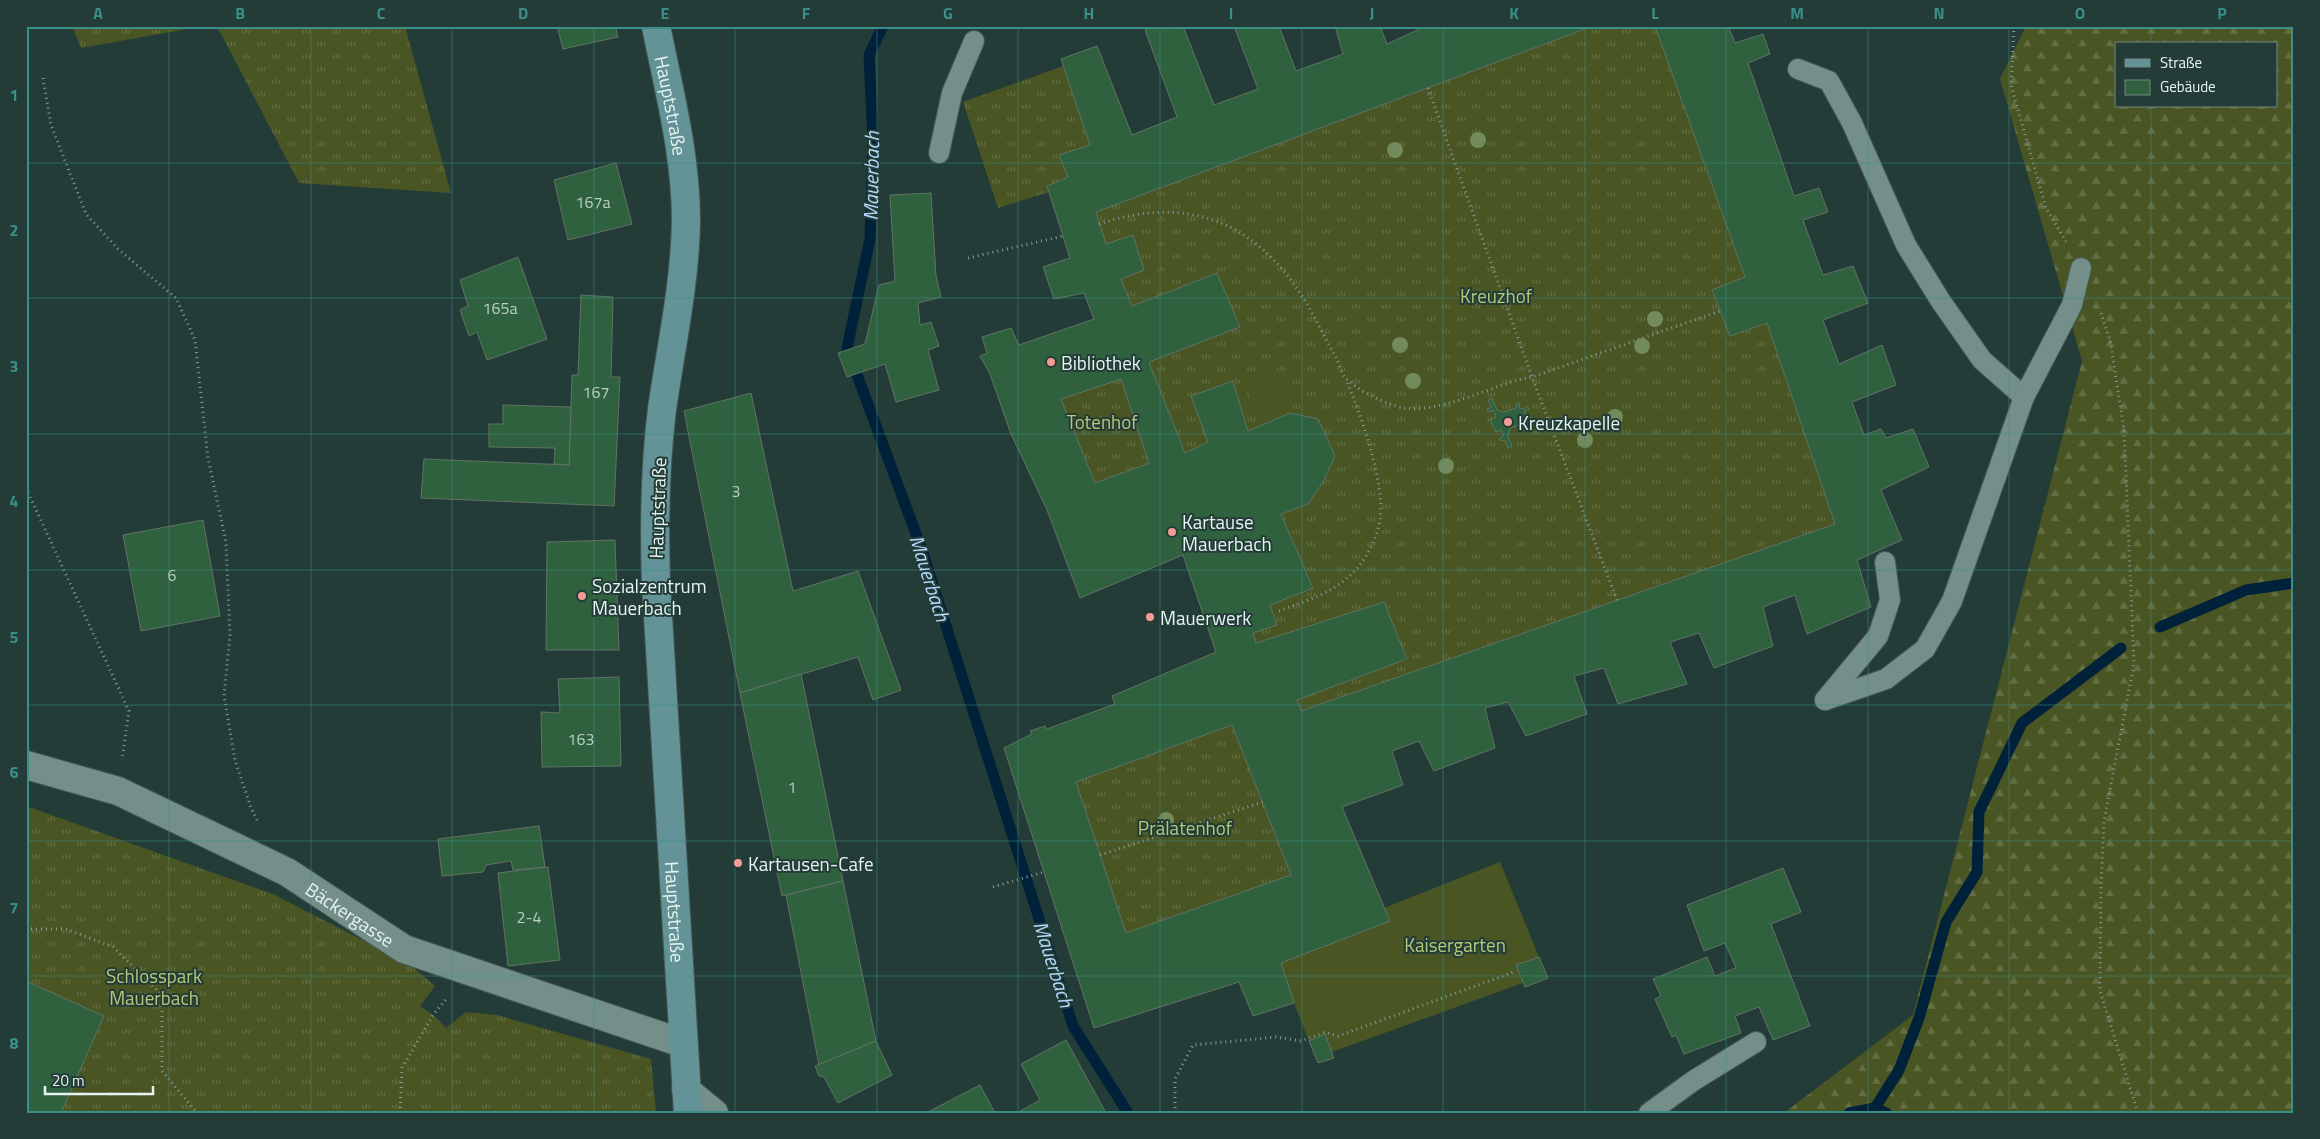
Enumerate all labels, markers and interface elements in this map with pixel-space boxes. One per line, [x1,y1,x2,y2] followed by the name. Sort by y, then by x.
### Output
[93,1,103,25] text: A
[235,1,245,25] text: B
[377,1,386,25] text: C
[518,1,528,25] text: D
[661,1,670,25] text: E
[802,1,811,25] text: F
[943,1,953,25] text: G
[1084,1,1094,25] text: H
[1229,1,1233,25] text: I
[1370,1,1374,25] text: J
[1509,1,1519,25] text: K
[1651,1,1659,25] text: L
[1790,1,1804,25] text: M
[1933,1,1945,25] text: N
[2075,1,2085,25] text: O
[2217,1,2227,25] text: P
[2115,42,2278,108] legend
[2160,51,2202,74] text: Straße
[648,53,695,157] street label: Hauptstraße
[2160,75,2216,98] text: Gebäude
[10,83,18,107] text: 1
[855,130,887,221] water label: Mauerbach
[576,190,610,214] house number: 167a
[10,218,18,242] text: 2
[1460,281,1533,310] park label: Kreuzhof
[483,296,517,320] house number: 165a
[1061,348,1141,377] place label: Bibliothek
[10,354,18,378] text: 3
[1045,356,1057,368] marker: Bibliothek
[583,380,609,404] house number: 167
[1066,407,1138,436] park label: Totenhof
[1518,408,1620,437] place label: Kreuzkapelle
[1502,416,1514,428] marker: Kreuzkapelle
[641,457,673,559] street label: Hauptstraße
[732,479,740,503] house number: 3
[10,489,19,513] text: 4
[1182,507,1272,558] place label: Kartause Mauerbach
[1166,526,1178,538] marker: Kartause Mauerbach
[901,531,959,626] water label: Mauerbach
[168,563,177,587] house number: 6
[592,571,707,622] place label: Sozialzentrum Mauerbach
[576,590,588,602] marker: Sozialzentrum Mauerbach
[1160,603,1251,632] place label: Mauerwerk
[1144,611,1156,623] marker: Mauerwerk
[10,625,19,649] text: 5
[568,727,594,751] house number: 163
[10,760,19,784] text: 6
[788,775,796,799] house number: 1
[1138,813,1233,842] park label: Prälatenhof
[748,849,874,878] place label: Kartausen-Cafe
[732,857,744,869] marker: Kartausen-Cafe
[658,860,693,963] street label: Hauptstraße
[300,874,401,954] street label: Bäckergasse
[10,896,18,920] text: 7
[517,905,541,929] house number: 2-4
[1025,917,1083,1012] water label: Mauerbach
[1404,930,1506,959] park label: Kaisergarten
[106,961,202,1012] park label: Schlosspark Mauerbach
[10,1031,19,1055] text: 8
[45,1064,152,1096] scale bar
[52,1069,85,1092] text: 20 m

